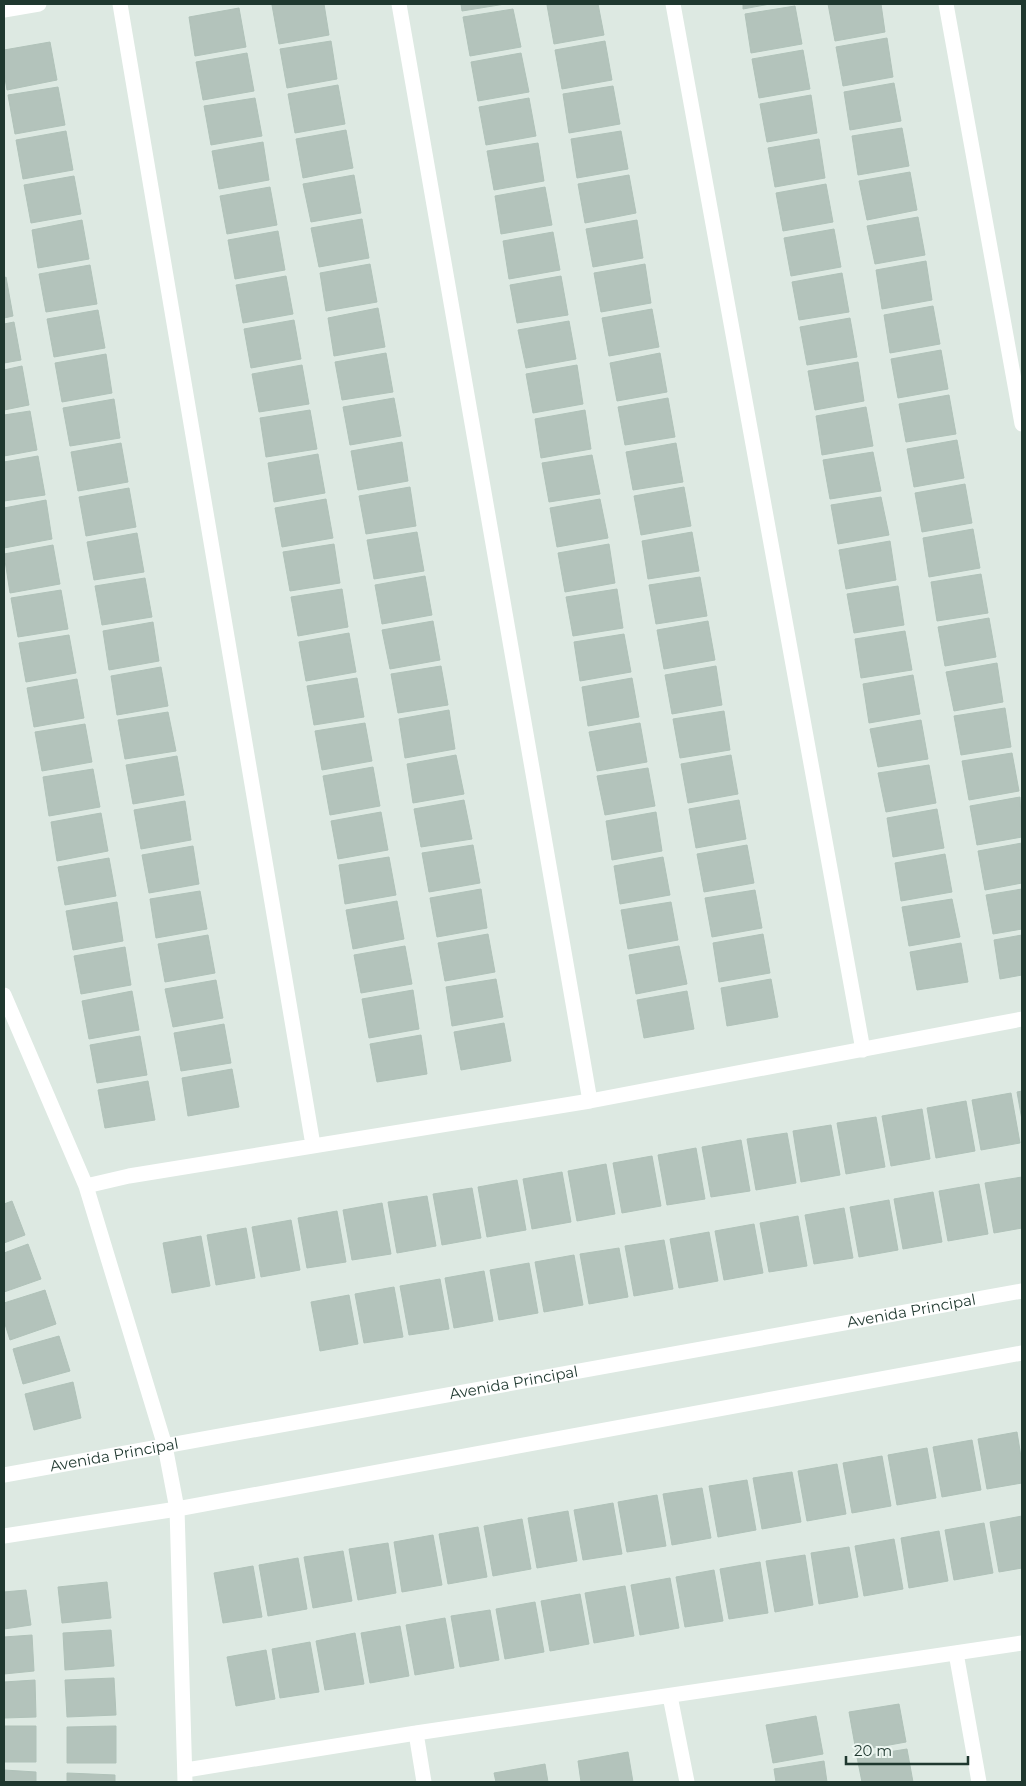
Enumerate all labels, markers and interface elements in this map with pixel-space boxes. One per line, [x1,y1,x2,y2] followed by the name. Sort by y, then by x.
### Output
[845,1290,977,1331] street label: Avenida Principal
[448,1361,580,1403] street label: Avenida Principal
[48,1434,180,1476] street label: Avenida Principal
[846,1734,968,1766] scale bar
[854,1741,892,1760] text: 20 m

